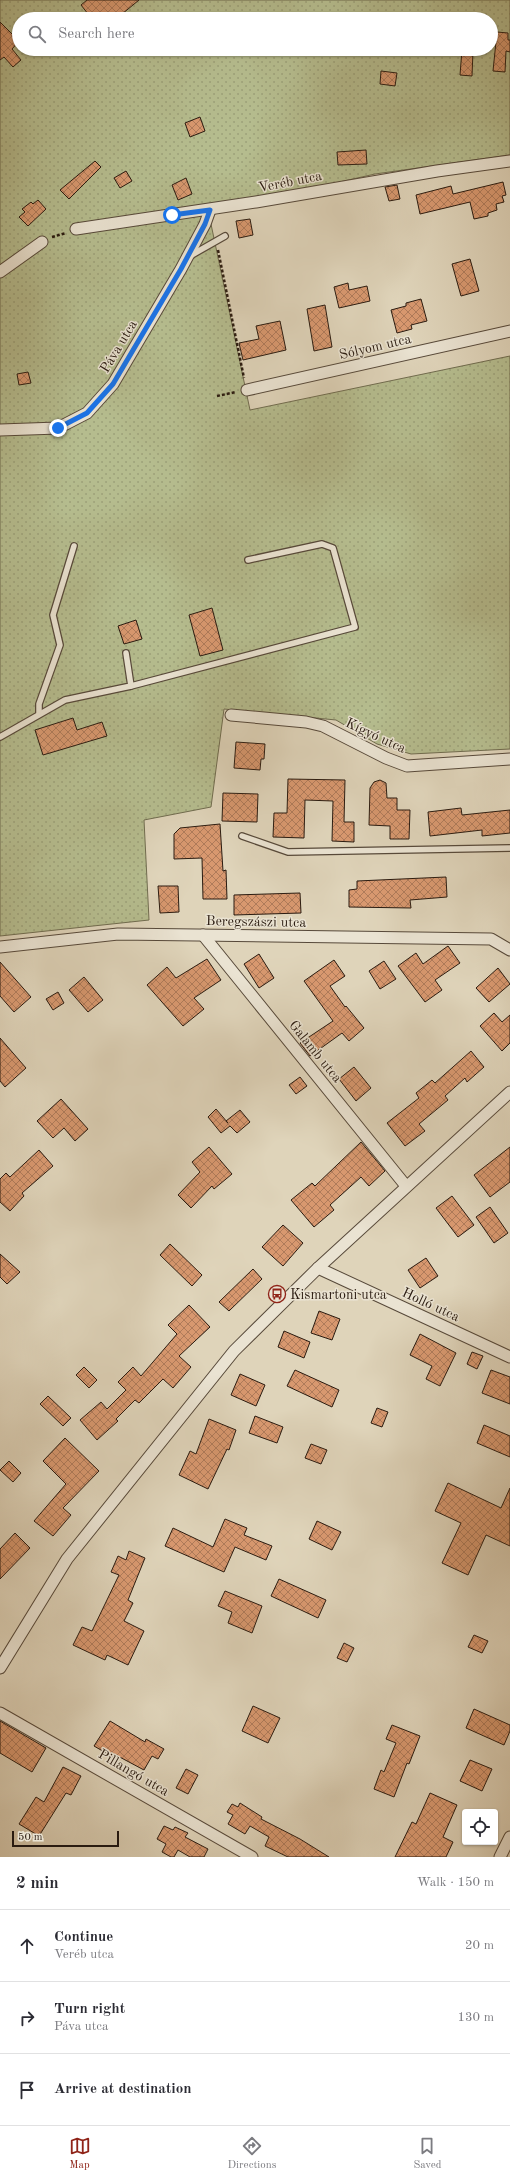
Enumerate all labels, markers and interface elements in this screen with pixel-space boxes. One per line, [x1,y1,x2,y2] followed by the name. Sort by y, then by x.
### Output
[12,12,498,56] search box
[26,23,48,45] icon: search
[58,27,135,42] text: Search here
[257,169,323,195] street label: Veréb utca
[163,206,181,224] route start
[98,318,140,375] street label: Páva utca
[338,332,413,362] street label: Sólyom utca
[49,419,67,437] route end
[343,716,408,756] street label: Kígyó utca
[206,914,306,930] street label: Beregszászi utca
[286,1018,344,1085] street label: Galamb utca
[267,1284,287,1304] bus stop icon: Kismartoni utca
[400,1286,462,1324] street label: Holló utca
[290,1288,387,1302] place label: Kismartoni utca
[96,1747,171,1799] street label: Pillangó utca
[462,1809,498,1845] map controls
[462,1809,498,1845] button: locate
[12,1829,119,1848] scale bar
[18,1832,43,1843] text: 50 m
[16,1875,59,1892] text: 2 min
[417,1876,494,1889] text: Walk · 150 m
[54,1930,113,1945] text: Continue
[16,1935,38,1957] icon: ahead
[465,1939,494,1952] text: 20 m
[54,1948,114,1961] text: Veréb utca
[54,2002,125,2017] text: Turn right
[16,2007,38,2029] icon: right
[457,2011,494,2024] text: 130 m
[54,2020,108,2033] text: Páva utca
[16,2079,38,2101] icon: arrive
[54,2082,192,2097] text: Arrive at destination
[69,2135,91,2173] tab: Map
[228,2135,276,2173] tab: Directions
[413,2135,441,2173] tab: Saved

